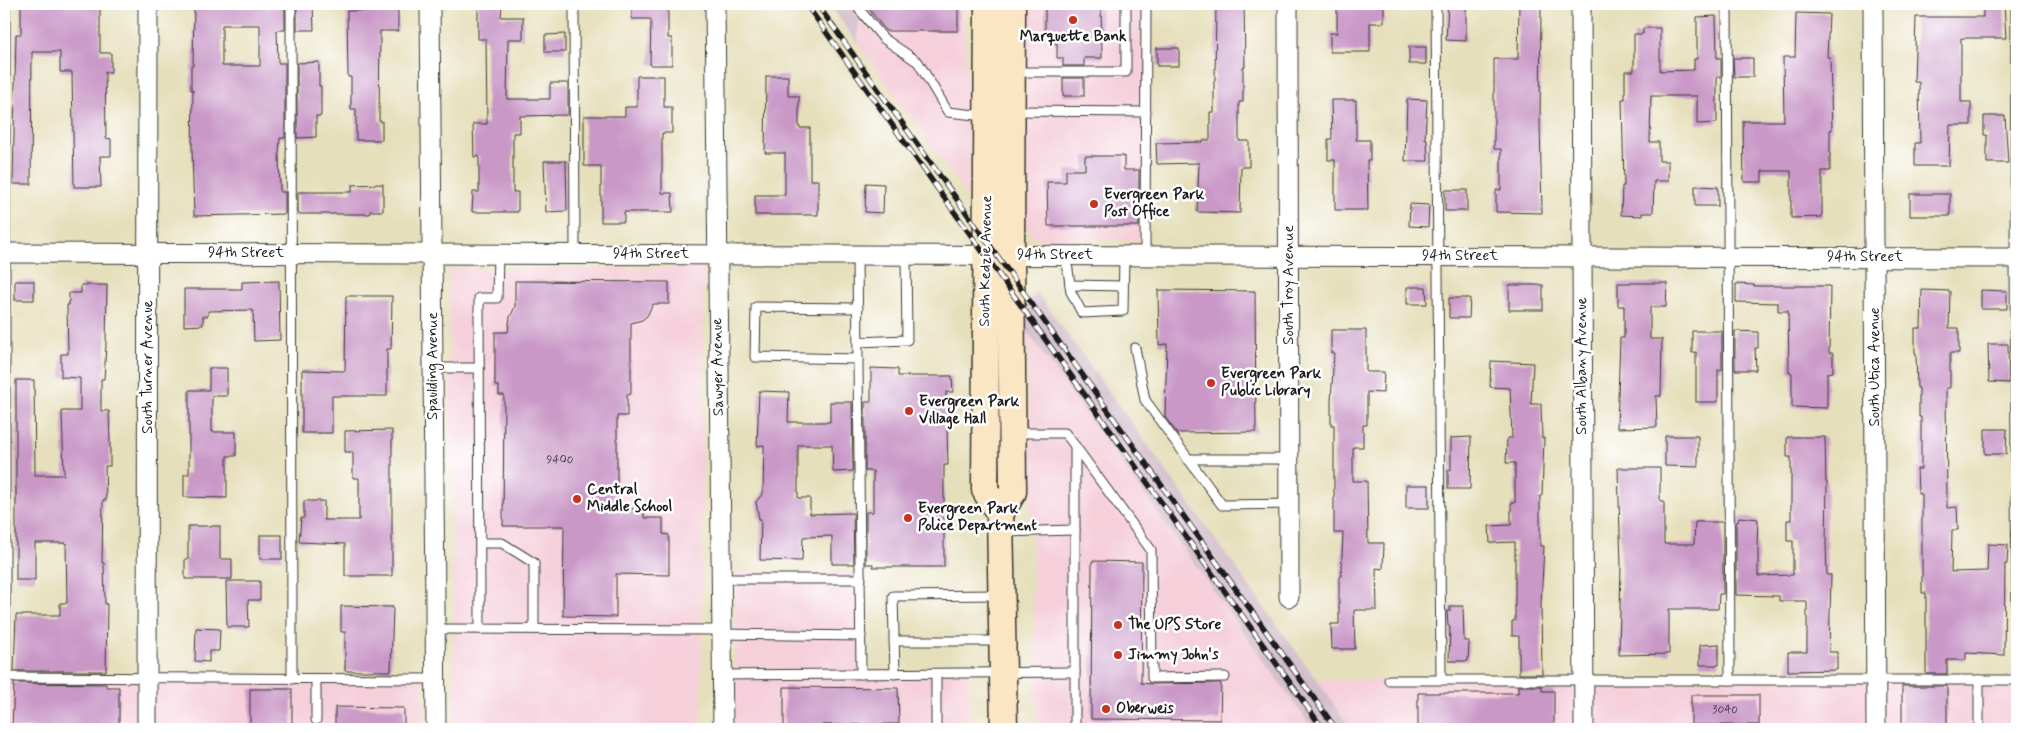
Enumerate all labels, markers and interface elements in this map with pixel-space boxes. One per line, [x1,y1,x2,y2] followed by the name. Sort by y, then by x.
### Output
[1067,14,1079,26] marker: Marquette Bank
[1020,27,1127,47] place label: Marquette Bank
[1104,185,1205,222] place label: Evergreen Park Post Office
[975,195,997,327] street label: South Kedzie Avenue
[1088,198,1100,210] marker: Evergreen Park Post Office
[1279,225,1299,345] street label: South Troy Avenue
[208,243,284,263] street label: 94th Street
[613,244,689,264] street label: 94th Street
[1017,245,1093,265] street label: 94th Street
[1422,246,1498,266] street label: 94th Street
[1827,247,1903,267] street label: 94th Street
[1572,297,1592,435] street label: South Albany Avenue
[138,300,158,434] street label: South Turner Avenue
[1865,307,1885,427] street label: South Utica Avenue
[423,312,444,420] street label: Spaulding Avenue
[707,318,729,416] street label: Sawyer Avenue
[1221,364,1322,401] place label: Evergreen Park Public Library
[1205,377,1217,389] marker: Evergreen Park Public Library
[919,392,1020,430] place label: Evergreen Park Village Hall
[903,405,915,417] marker: Evergreen Park Village Hall
[546,452,574,468] house number: 9400
[587,480,672,517] place label: Central Middle School
[571,493,583,505] marker: Central Middle School
[918,499,1037,536] place label: Evergreen Park Police Department
[902,512,914,524] marker: Evergreen Park Police Department
[1128,615,1221,635] place label: The UPS Store
[1112,619,1124,631] marker: The UPS Store
[1128,645,1219,665] place label: Jimmy John's
[1112,649,1124,661] marker: Jimmy John's
[1116,699,1174,719] place label: Oberweis
[1712,702,1738,718] house number: 3040
[1100,703,1112,715] marker: Oberweis

